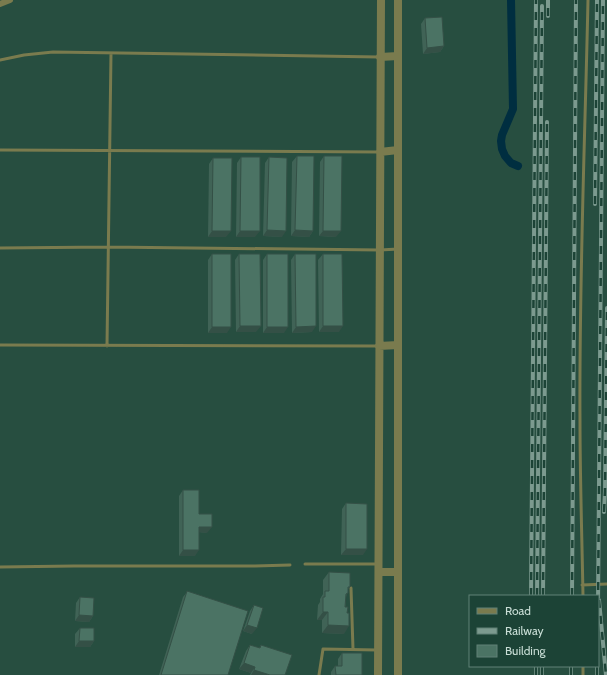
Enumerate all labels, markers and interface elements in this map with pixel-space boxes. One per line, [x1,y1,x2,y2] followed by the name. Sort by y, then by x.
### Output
[469,595,599,667] legend
[505,603,531,618] text: Road
[505,623,543,638] text: Railway
[505,643,547,658] text: Building

